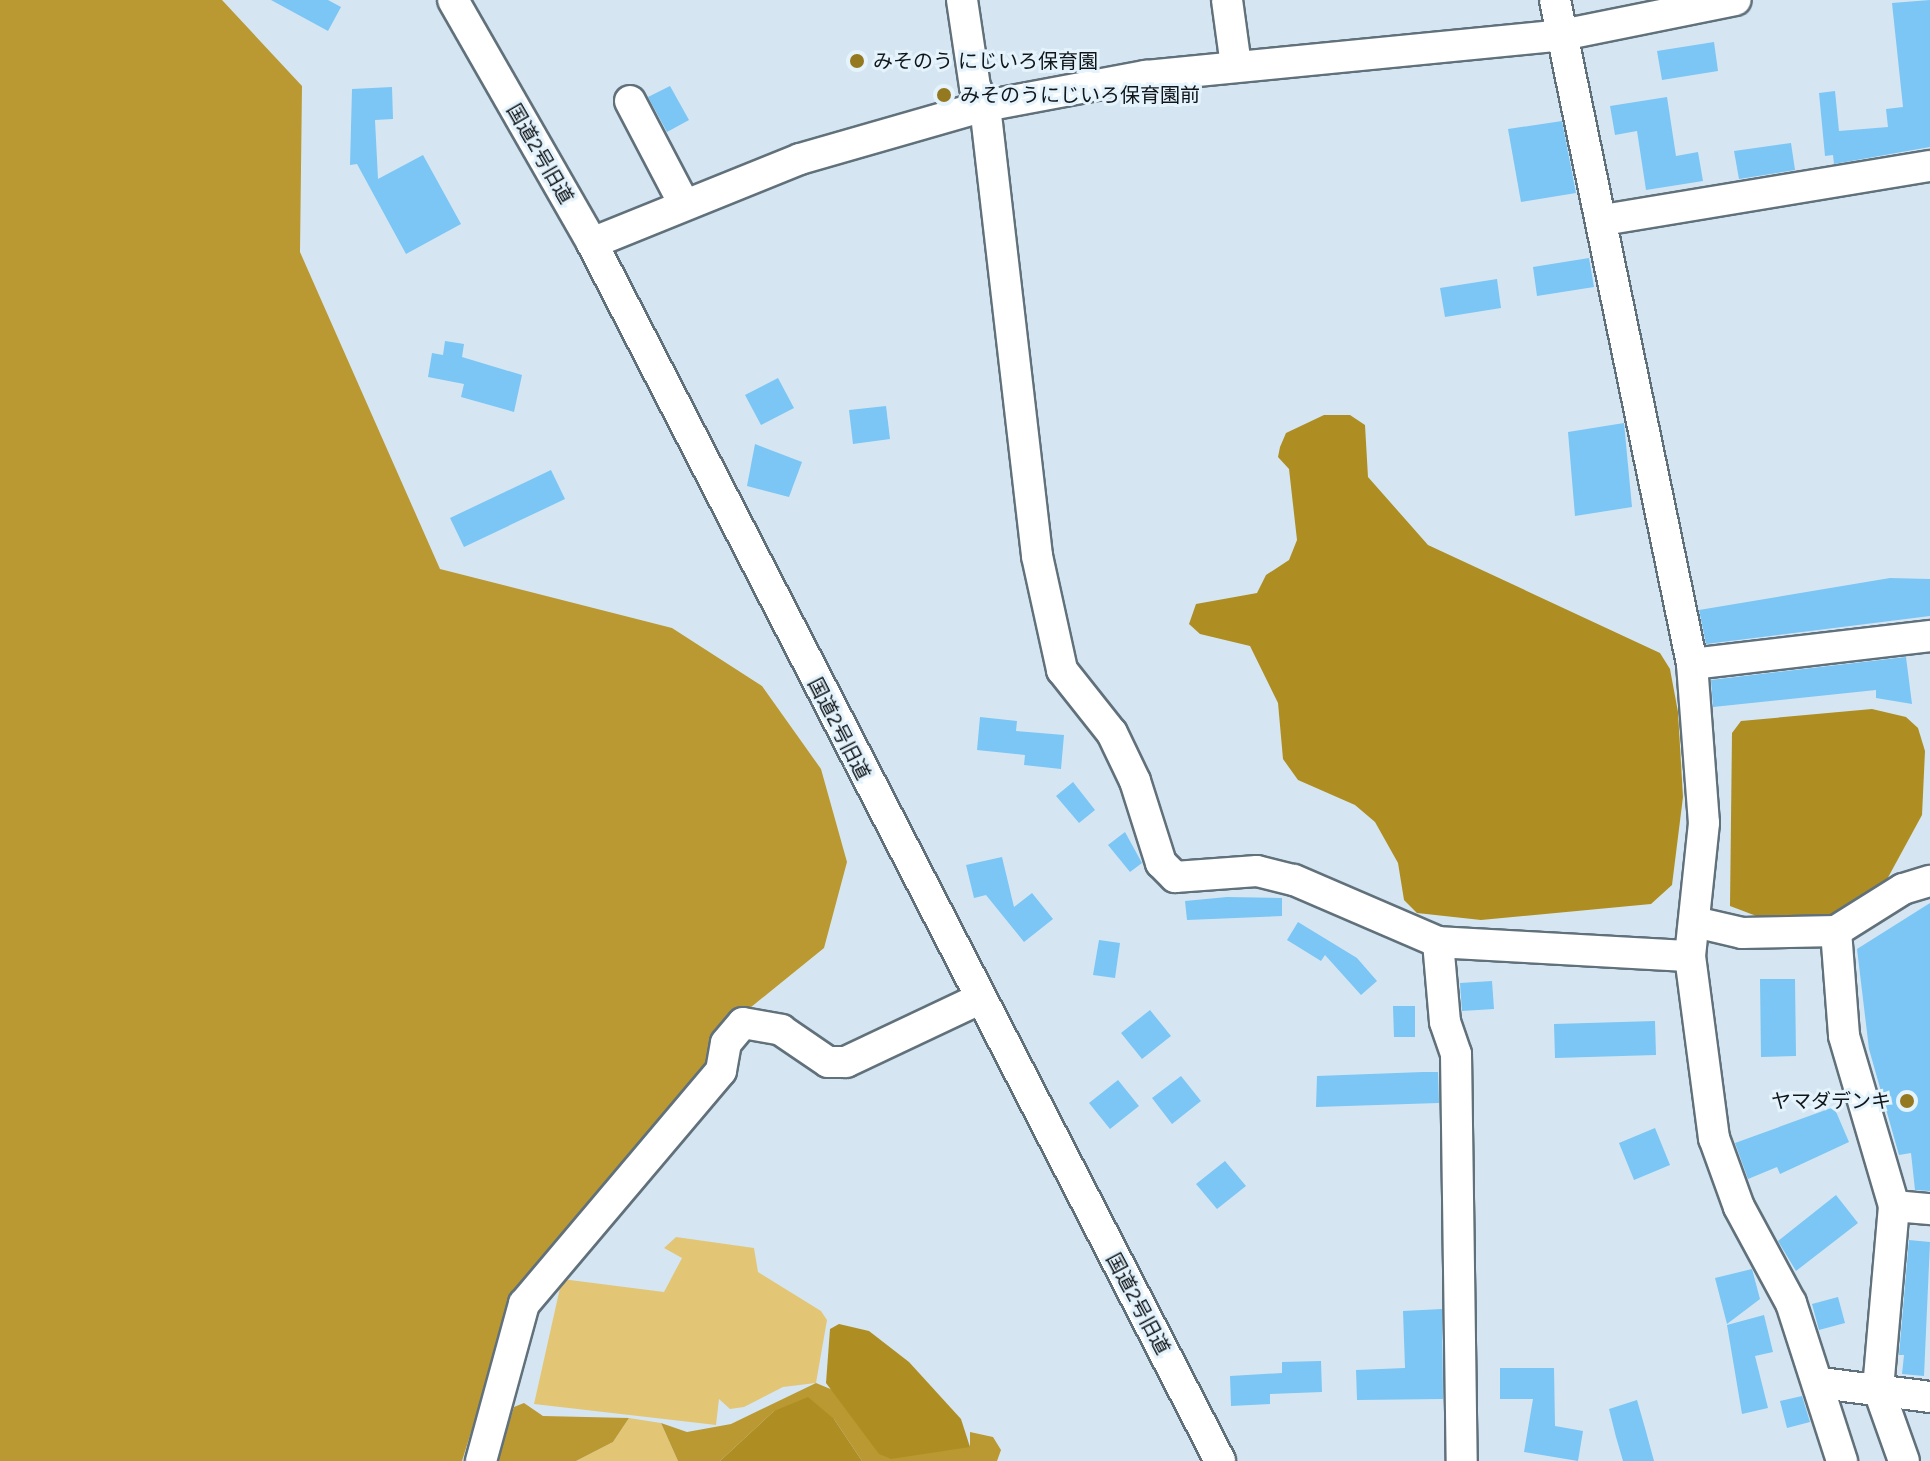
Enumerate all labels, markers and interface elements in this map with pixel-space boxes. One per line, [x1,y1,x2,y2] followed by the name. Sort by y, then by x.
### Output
[873,49,1098,73] place label: みそのう にじいろ保育園
[848,52,866,70] marker: みそのう にじいろ保育園
[960,83,1200,107] place label: みそのうにじいろ保育園前
[935,86,953,104] marker: みそのうにじいろ保育園前
[502,100,578,208] street label: 国道2号旧道
[803,674,875,784] street label: 国道2号旧道
[1771,1089,1891,1113] place label: ヤマダデンキ
[1898,1092,1916,1110] marker: ヤマダデンキ
[1101,1249,1175,1359] street label: 国道2号旧道

